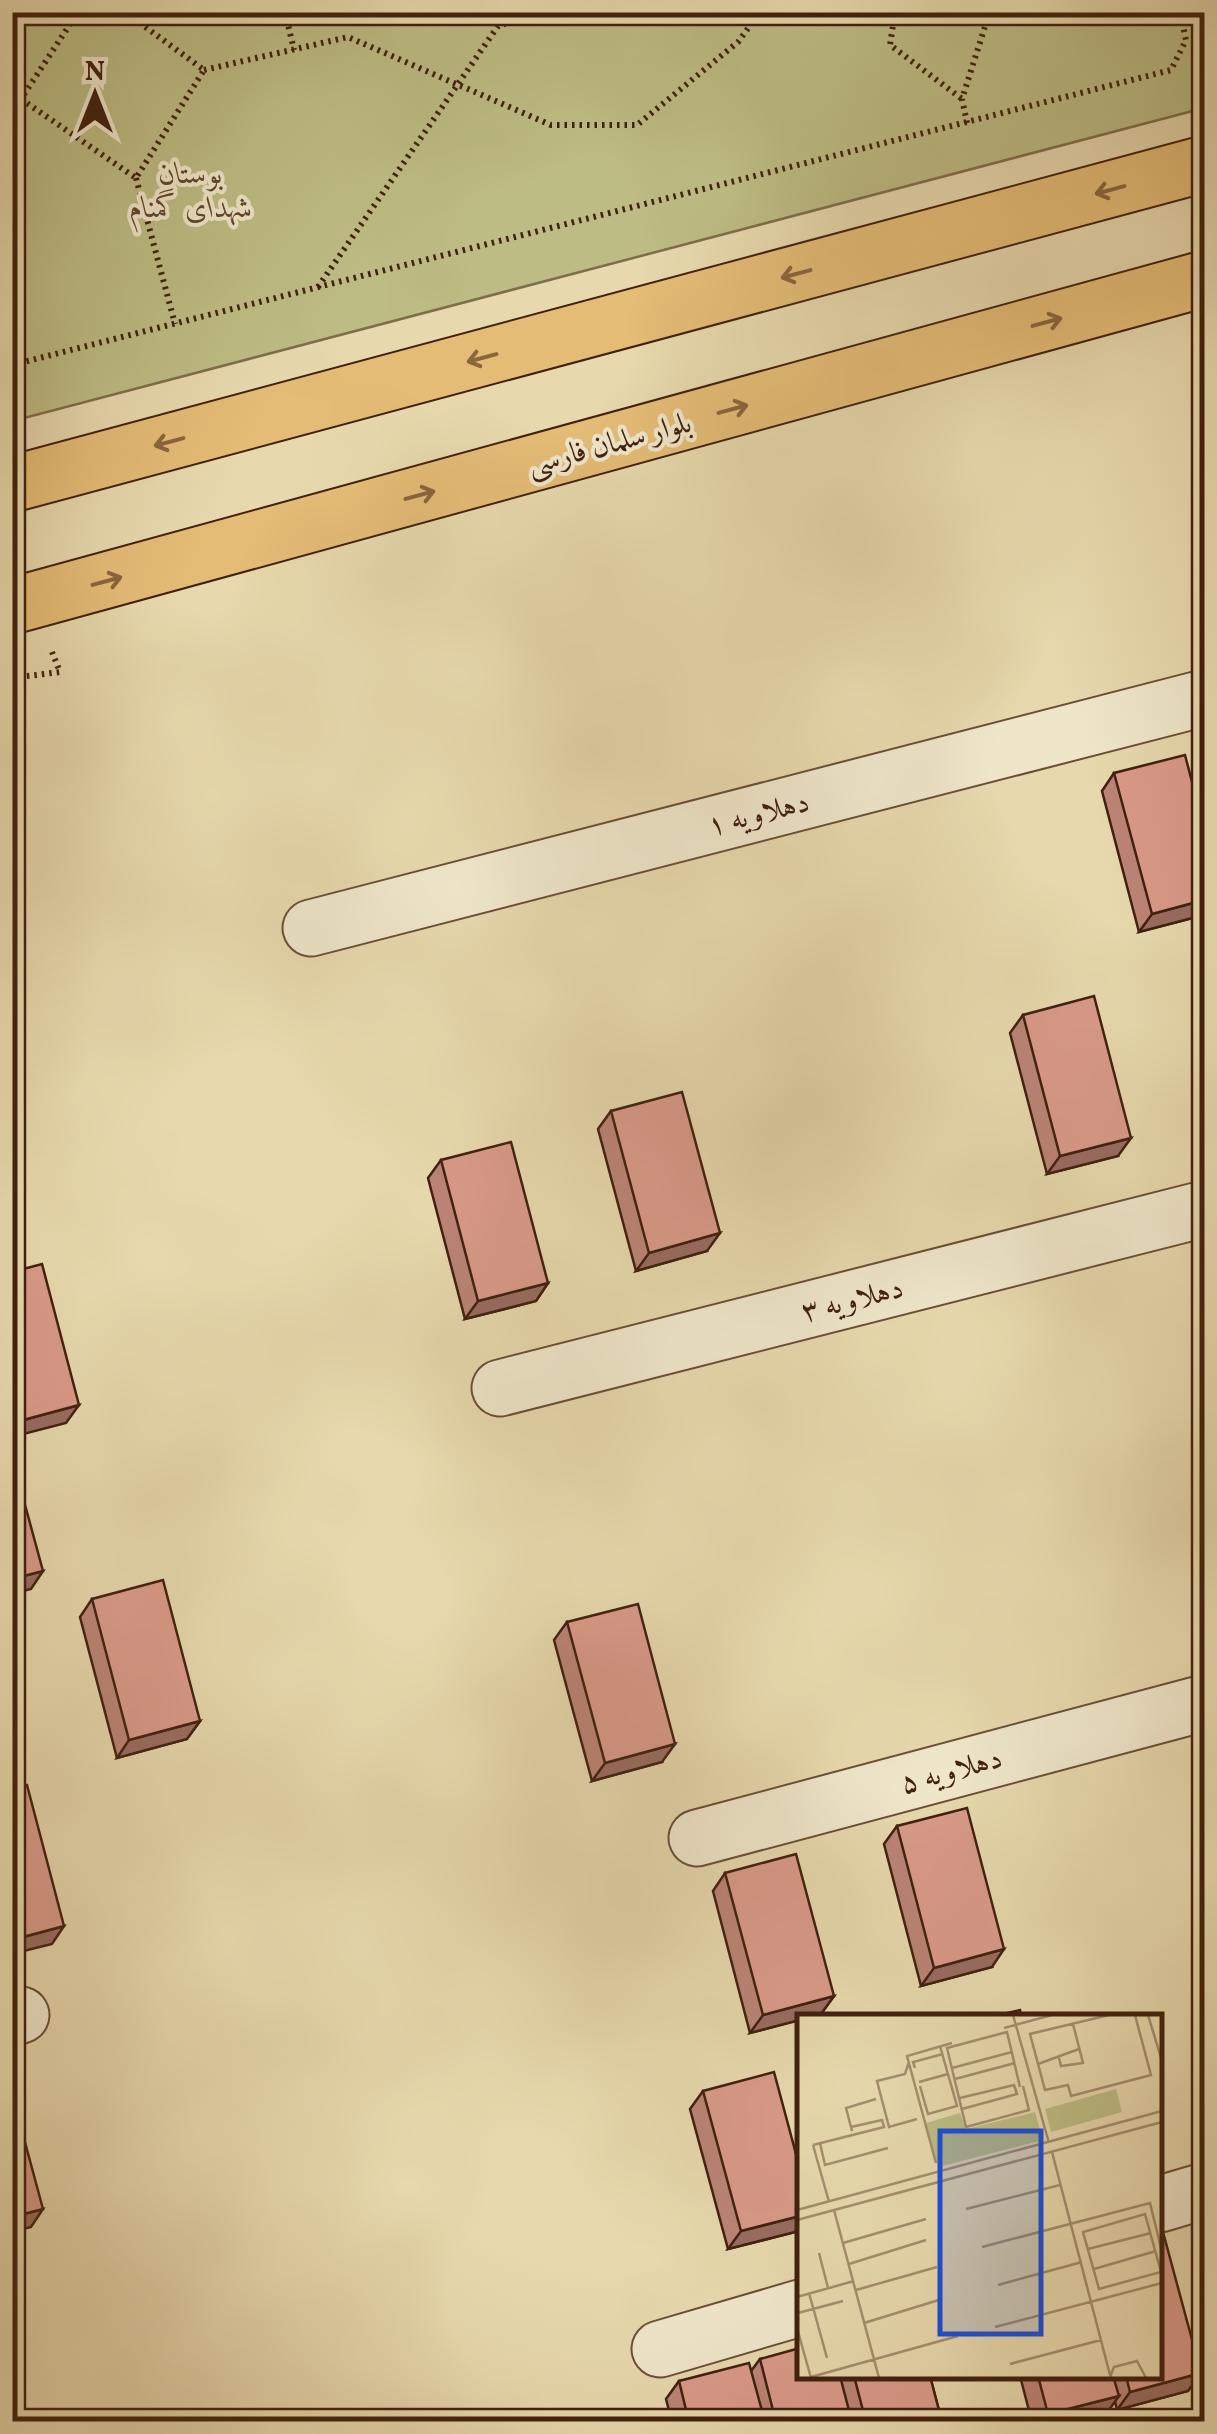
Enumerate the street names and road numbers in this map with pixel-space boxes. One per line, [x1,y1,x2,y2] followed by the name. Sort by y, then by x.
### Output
[523,403,696,487] street label: بلوار سلمان فارسی
[703,782,814,848] street label: دهلاویه ۱
[797,1268,908,1334] street label: دهلاویه ۳
[896,1738,1007,1806] street label: دهلاویه ۵

